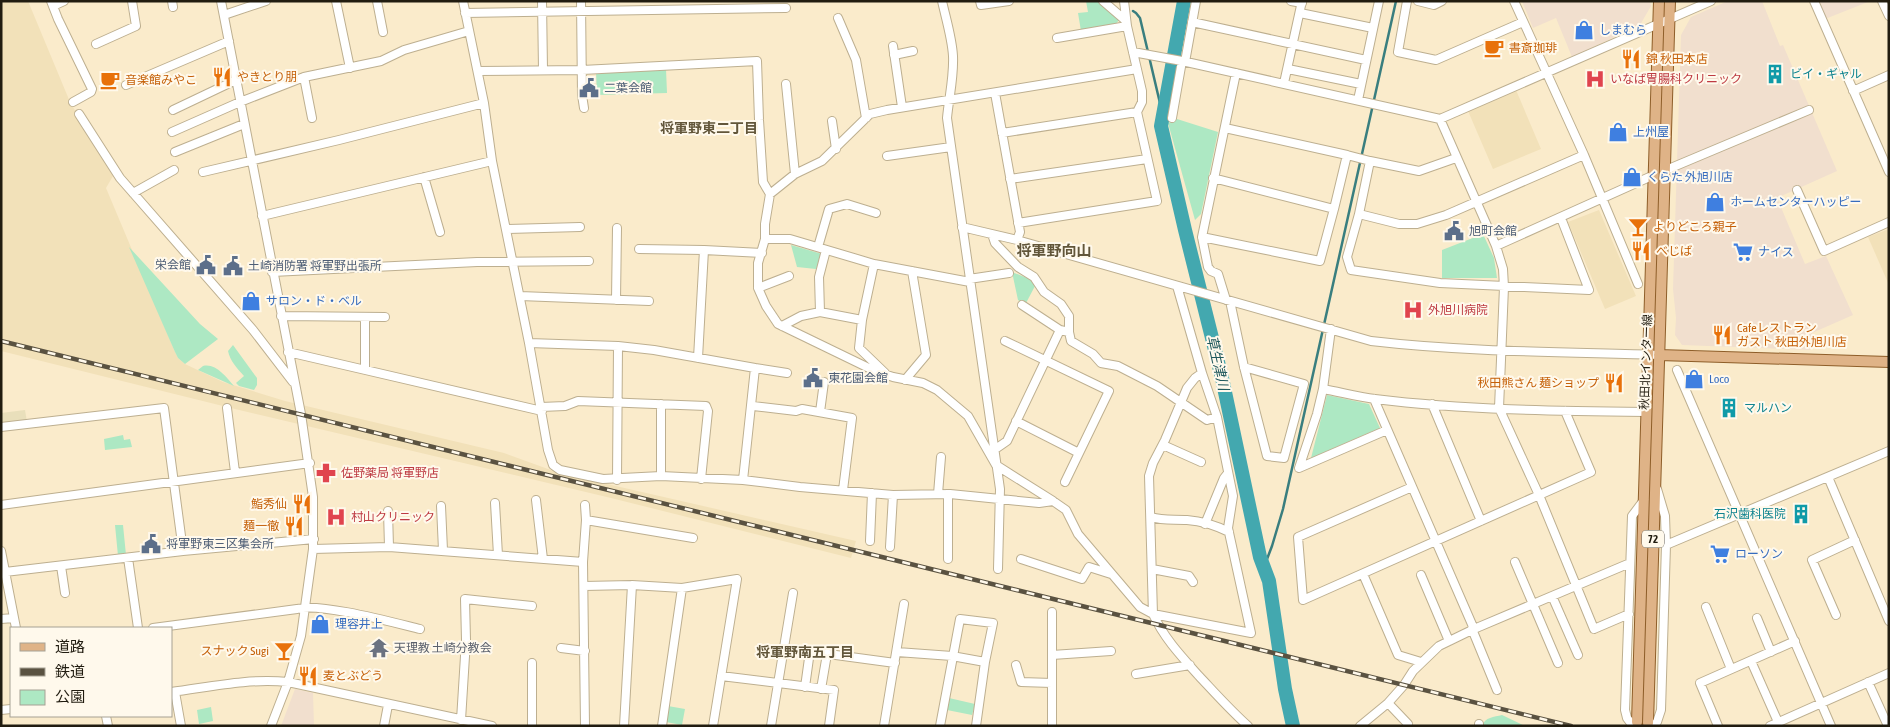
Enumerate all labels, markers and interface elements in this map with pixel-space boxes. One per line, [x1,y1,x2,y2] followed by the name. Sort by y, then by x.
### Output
[1573,19,1595,41] shop icon: しまむら
[1599,23,1647,37] place label: しまむら
[1483,37,1505,59] cafe icon: 書斎珈琲
[1509,41,1557,55] place label: 書斎珈琲
[1620,48,1642,70] restaurant icon: 錦 秋田本店
[1646,52,1708,66] place label: 錦 秋田本店
[1764,63,1786,85] building icon: ビイ・ギャル
[211,66,233,88] restaurant icon: やきとり朋
[1790,67,1862,81] place label: ビイ・ギャル
[1584,68,1606,90] hospital icon: いなば胃腸科クリニック
[99,69,121,91] cafe icon: 音楽館みやこ
[237,70,297,84] place label: やきとり朋
[1610,72,1742,86] place label: いなば胃腸科クリニック
[125,73,197,87] place label: 音楽館みやこ
[578,77,600,99] public building icon: 二葉会館
[604,81,652,95] place label: 二葉会館
[660,120,758,136] district label: 将軍野東二丁目
[1607,121,1629,143] shop icon: 上州屋
[1633,125,1669,139] place label: 上州屋
[1621,166,1643,188] shop icon: くらた 外旭川店
[1647,170,1733,184] place label: くらた 外旭川店
[1704,191,1726,213] shop icon: ホームセンターハッピー
[1730,195,1861,209] place label: ホームセンターハッピー
[1627,216,1649,238] bar icon: よりどころ親子
[1443,220,1465,242] public building icon: 旭町会館
[1653,220,1736,234] place label: よりどころ親子
[1469,224,1517,238] place label: 旭町会館
[1630,240,1652,262] restaurant icon: べじば
[1732,241,1754,263] supermarket icon: ナイス
[1016,242,1092,259] district label: 将軍野向山
[1656,244,1692,258] place label: べじば
[1758,245,1794,259] place label: ナイス
[195,254,217,276] public building icon: 栄会館
[222,255,244,277] public building icon: 土崎消防署 将軍野出張所
[155,258,191,272] place label: 栄会館
[248,259,382,273] place label: 土崎消防署 将軍野出張所
[240,290,262,312] shop icon: サロン・ド・ベル
[266,294,362,308] place label: サロン・ド・ベル
[1402,299,1424,321] hospital icon: 外旭川病院
[1428,303,1488,317] place label: 外旭川病院
[1637,314,1655,410] street label: 秋田北インター線
[1737,321,1847,349] place label: Cafeレストラン ガスト 秋田外旭川店
[1711,324,1733,346] restaurant icon: Cafeレストラン ガスト 秋田外旭川店
[1204,334,1233,394] water label: 草生津川
[802,367,824,389] public building icon: 東花園会館
[1683,368,1705,390] shop icon: Loco
[828,371,888,385] place label: 東花園会館
[1603,372,1625,394] restaurant icon: 秋田熊さん 麺ショップ
[1709,372,1730,386] place label: Loco
[1477,376,1599,390] place label: 秋田熊さん 麺ショップ
[1718,397,1740,419] building icon: マルハン
[1744,401,1792,415] place label: マルハン
[315,462,337,484] pharmacy icon: 佐野薬局 将軍野店
[341,466,439,480] place label: 佐野薬局 将軍野店
[291,493,313,515] restaurant icon: 鮨秀仙
[251,497,287,511] place label: 鮨秀仙
[1790,503,1812,525] building icon: 石沢歯科医院
[325,506,347,528] hospital icon: 村山クリニック
[1714,507,1786,521] place label: 石沢歯科医院
[351,510,435,524] place label: 村山クリニック
[283,515,305,537] restaurant icon: 麺一徹
[243,519,280,533] place label: 麺一徹
[1642,530,1664,548] road number: 72
[140,533,162,555] public building icon: 将軍野東三区集会所
[166,537,274,551] place label: 将軍野東三区集会所
[1709,543,1731,565] supermarket icon: ローソン
[1735,547,1783,561] place label: ローソン
[309,613,331,635] shop icon: 理容井上
[335,617,383,631] place label: 理容井上
[10,627,172,717] legend
[368,637,390,659] temple icon: 天理教 土崎分教会
[55,638,85,655] text: 道路
[273,640,295,662] bar icon: スナック Sugi
[394,641,492,655] place label: 天理教 土崎分教会
[201,644,269,658] place label: スナック Sugi
[756,644,854,660] district label: 将軍野南五丁目
[55,663,85,680] text: 鉄道
[297,665,319,687] restaurant icon: 麦とぶどう
[323,669,383,683] place label: 麦とぶどう
[55,688,85,705] text: 公園

